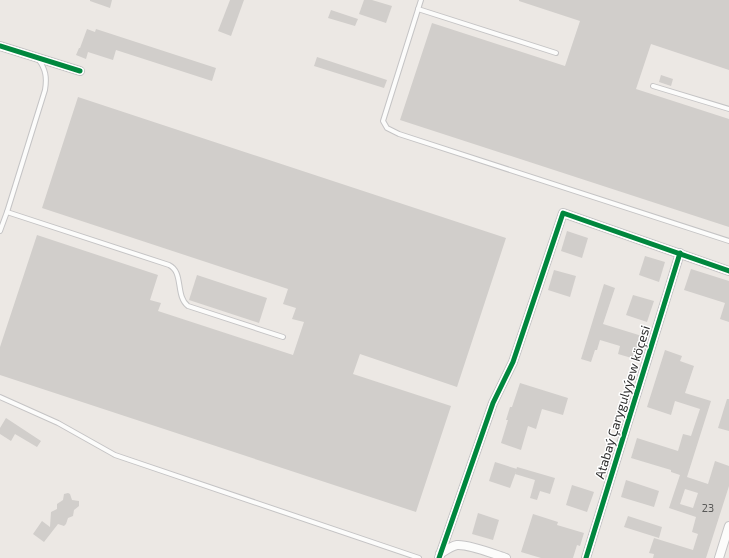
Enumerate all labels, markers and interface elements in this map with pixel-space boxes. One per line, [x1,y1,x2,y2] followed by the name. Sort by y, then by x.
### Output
[591,323,654,481] street label: Atabaý Çarygulyýew köçesi
[702,501,714,514] house number: 23

